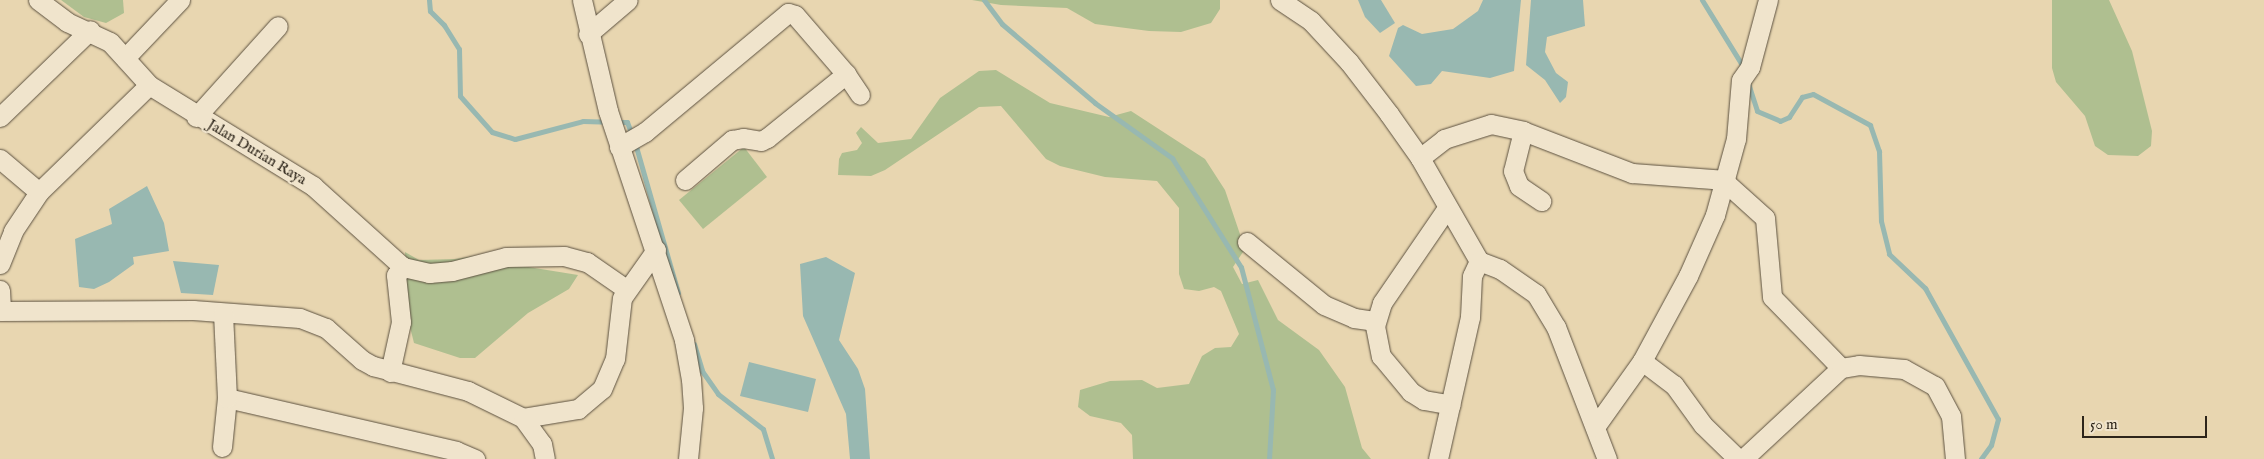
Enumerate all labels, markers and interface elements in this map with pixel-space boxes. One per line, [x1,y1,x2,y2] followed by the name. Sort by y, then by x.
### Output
[204,115,310,189] street label: Jalan Durian Raya
[2084,406,2209,438] scale bar
[2090,415,2118,434] text: 50 m

